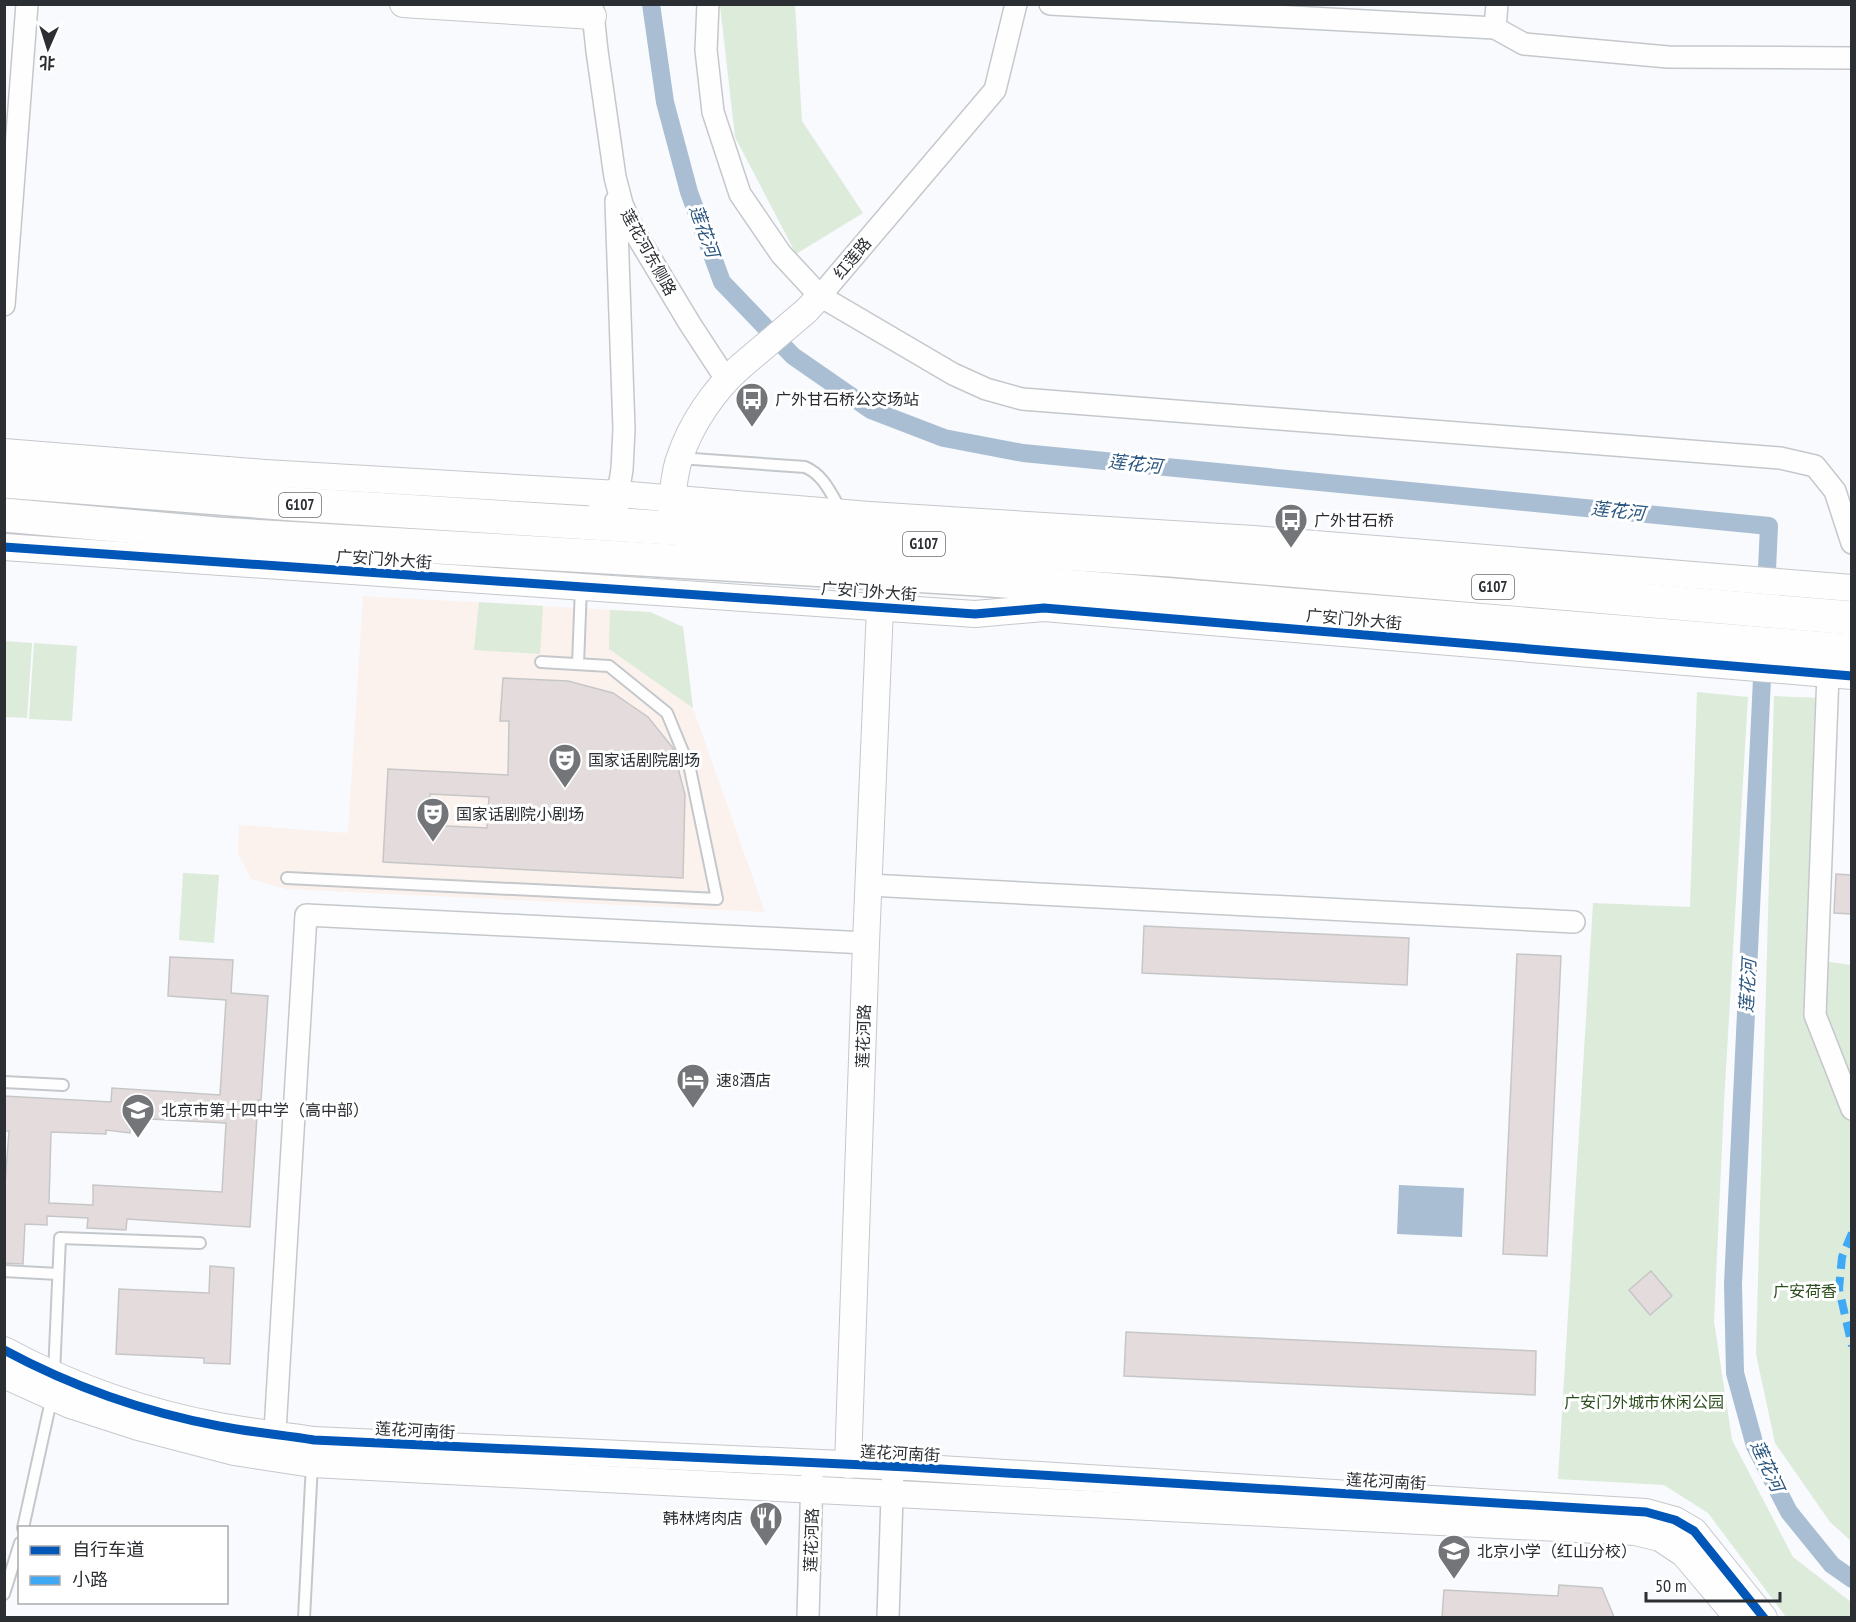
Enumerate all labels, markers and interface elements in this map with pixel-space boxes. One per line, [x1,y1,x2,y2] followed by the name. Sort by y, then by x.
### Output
[18,18,78,78] north arrow
[39,53,56,73] text: 北
[684,202,726,263] water label: 莲花河
[617,205,681,299] street label: 莲花河东侧路
[829,233,875,283] street label: 红莲路
[734,381,770,428] bus stop icon: 广外甘石桥公交场站
[775,389,919,409] place label: 广外甘石桥公交场站
[1107,449,1166,478] water label: 莲花河
[279,493,321,517] road number: G107
[1590,496,1649,525] water label: 莲花河
[1273,502,1309,549] bus stop icon: 广外甘石桥
[1314,510,1394,530] place label: 广外甘石桥
[903,532,945,556] road number: G107
[335,546,433,572] street label: 广安门外大街
[1472,575,1514,599] road number: G107
[820,578,918,604] street label: 广安门外大街
[1305,605,1403,633] street label: 广安门外大街
[547,742,583,789] theatre icon: 国家话剧院剧场
[588,750,700,770] place label: 国家话剧院剧场
[415,796,451,843] theatre icon: 国家话剧院小剧场
[456,804,584,824] place label: 国家话剧院小剧场
[1735,955,1761,1014] water label: 莲花河
[852,1004,874,1068] street label: 莲花河路
[675,1062,711,1109] hotel icon: 速8酒店
[716,1070,771,1090] place label: 速8酒店
[120,1092,156,1139] school or university icon: 北京市第十四中学（高中部）
[161,1100,369,1120] place label: 北京市第十四中学（高中部）
[1773,1281,1837,1301] park label: 广安荷香
[1564,1392,1724,1412] park label: 广安门外城市休闲公园
[375,1418,455,1442] street label: 莲花河南街
[1746,1436,1791,1498] water label: 莲花河
[860,1441,940,1465] street label: 莲花河南街
[1346,1469,1426,1493] street label: 莲花河南街
[748,1500,784,1547] restaurant icon: 韩林烤肉店
[663,1508,743,1528] place label: 韩林烤肉店
[800,1508,822,1572] street label: 莲花河路
[18,1526,228,1604] legend
[1436,1533,1472,1580] school or university icon: 北京小学（红山分校）
[72,1538,144,1561] text: 自行车道
[1477,1541,1637,1561] place label: 北京小学（红山分校）
[1646,1565,1780,1603] scale bar
[72,1568,108,1591] text: 小路
[1655,1574,1687,1597] text: 50 m

